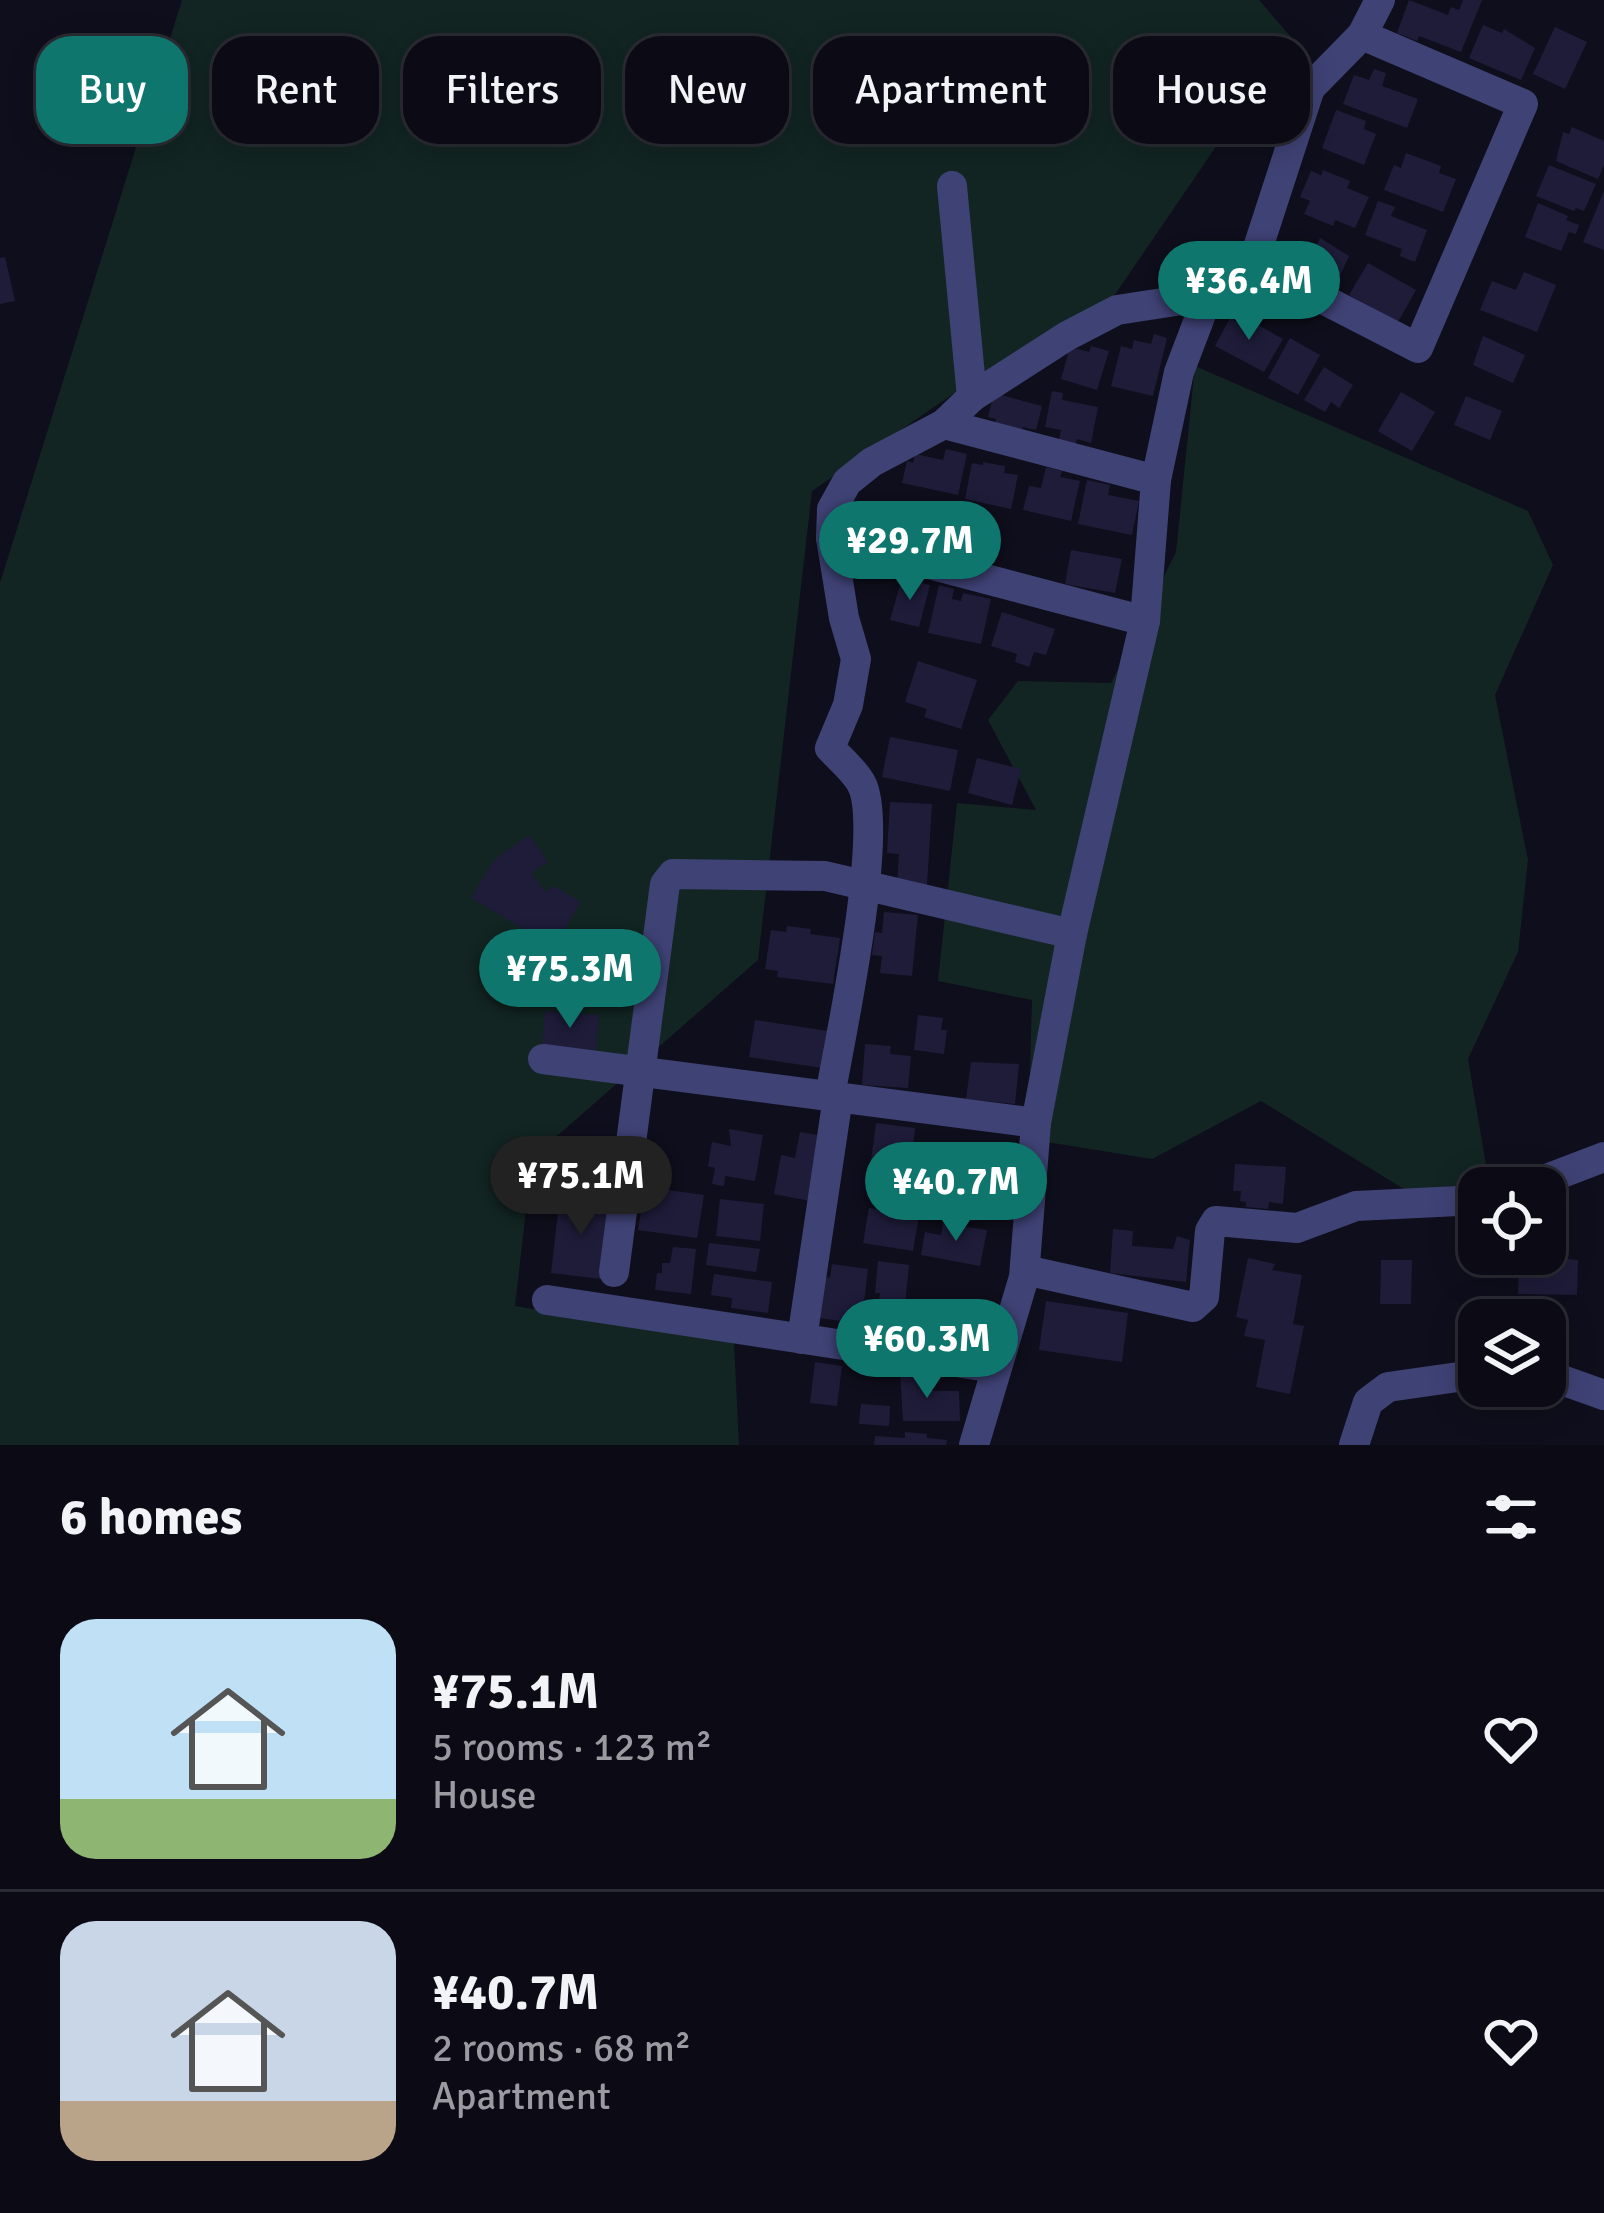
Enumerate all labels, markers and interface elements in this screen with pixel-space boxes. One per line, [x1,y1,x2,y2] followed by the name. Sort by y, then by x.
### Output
[36,36,188,144] chip: Buy
[212,36,379,144] chip: Rent
[403,36,601,144] chip: Filters
[625,36,789,144] chip: New
[813,36,1089,144] chip: Apartment
[1113,36,1310,144] chip: House
[1151,241,1347,343] pin: ¥36.4M
[1185,256,1313,304] text: ¥36.4M
[812,501,1008,603] pin: ¥29.7M
[846,516,974,564] text: ¥29.7M
[472,929,668,1031] pin: ¥75.3M
[506,944,634,992] text: ¥75.3M
[483,1136,679,1238] pin: ¥75.1M
[858,1142,1054,1244] pin: ¥40.7M
[517,1151,645,1199] text: ¥75.1M
[892,1157,1020,1205] text: ¥40.7M
[1458,1167,1566,1407] map controls
[1458,1167,1566,1275] button: locate
[829,1299,1025,1401] pin: ¥60.3M
[1458,1299,1566,1407] button: layers
[863,1314,991,1362] text: ¥60.3M
[1478,1484,1544,1550] icon: filters
[60,1486,242,1549] text: 6 homes
[432,1660,599,1723] text: ¥75.1M
[156,1667,300,1811] icon: home
[1478,1706,1544,1772] icon: heart
[432,1723,712,1771] text: 5 rooms · 123 m²
[432,1771,537,1819] text: House
[432,1961,599,2024] text: ¥40.7M
[156,1969,300,2113] icon: home
[1478,2008,1544,2074] icon: heart
[432,2024,691,2072] text: 2 rooms · 68 m²
[432,2072,611,2120] text: Apartment

